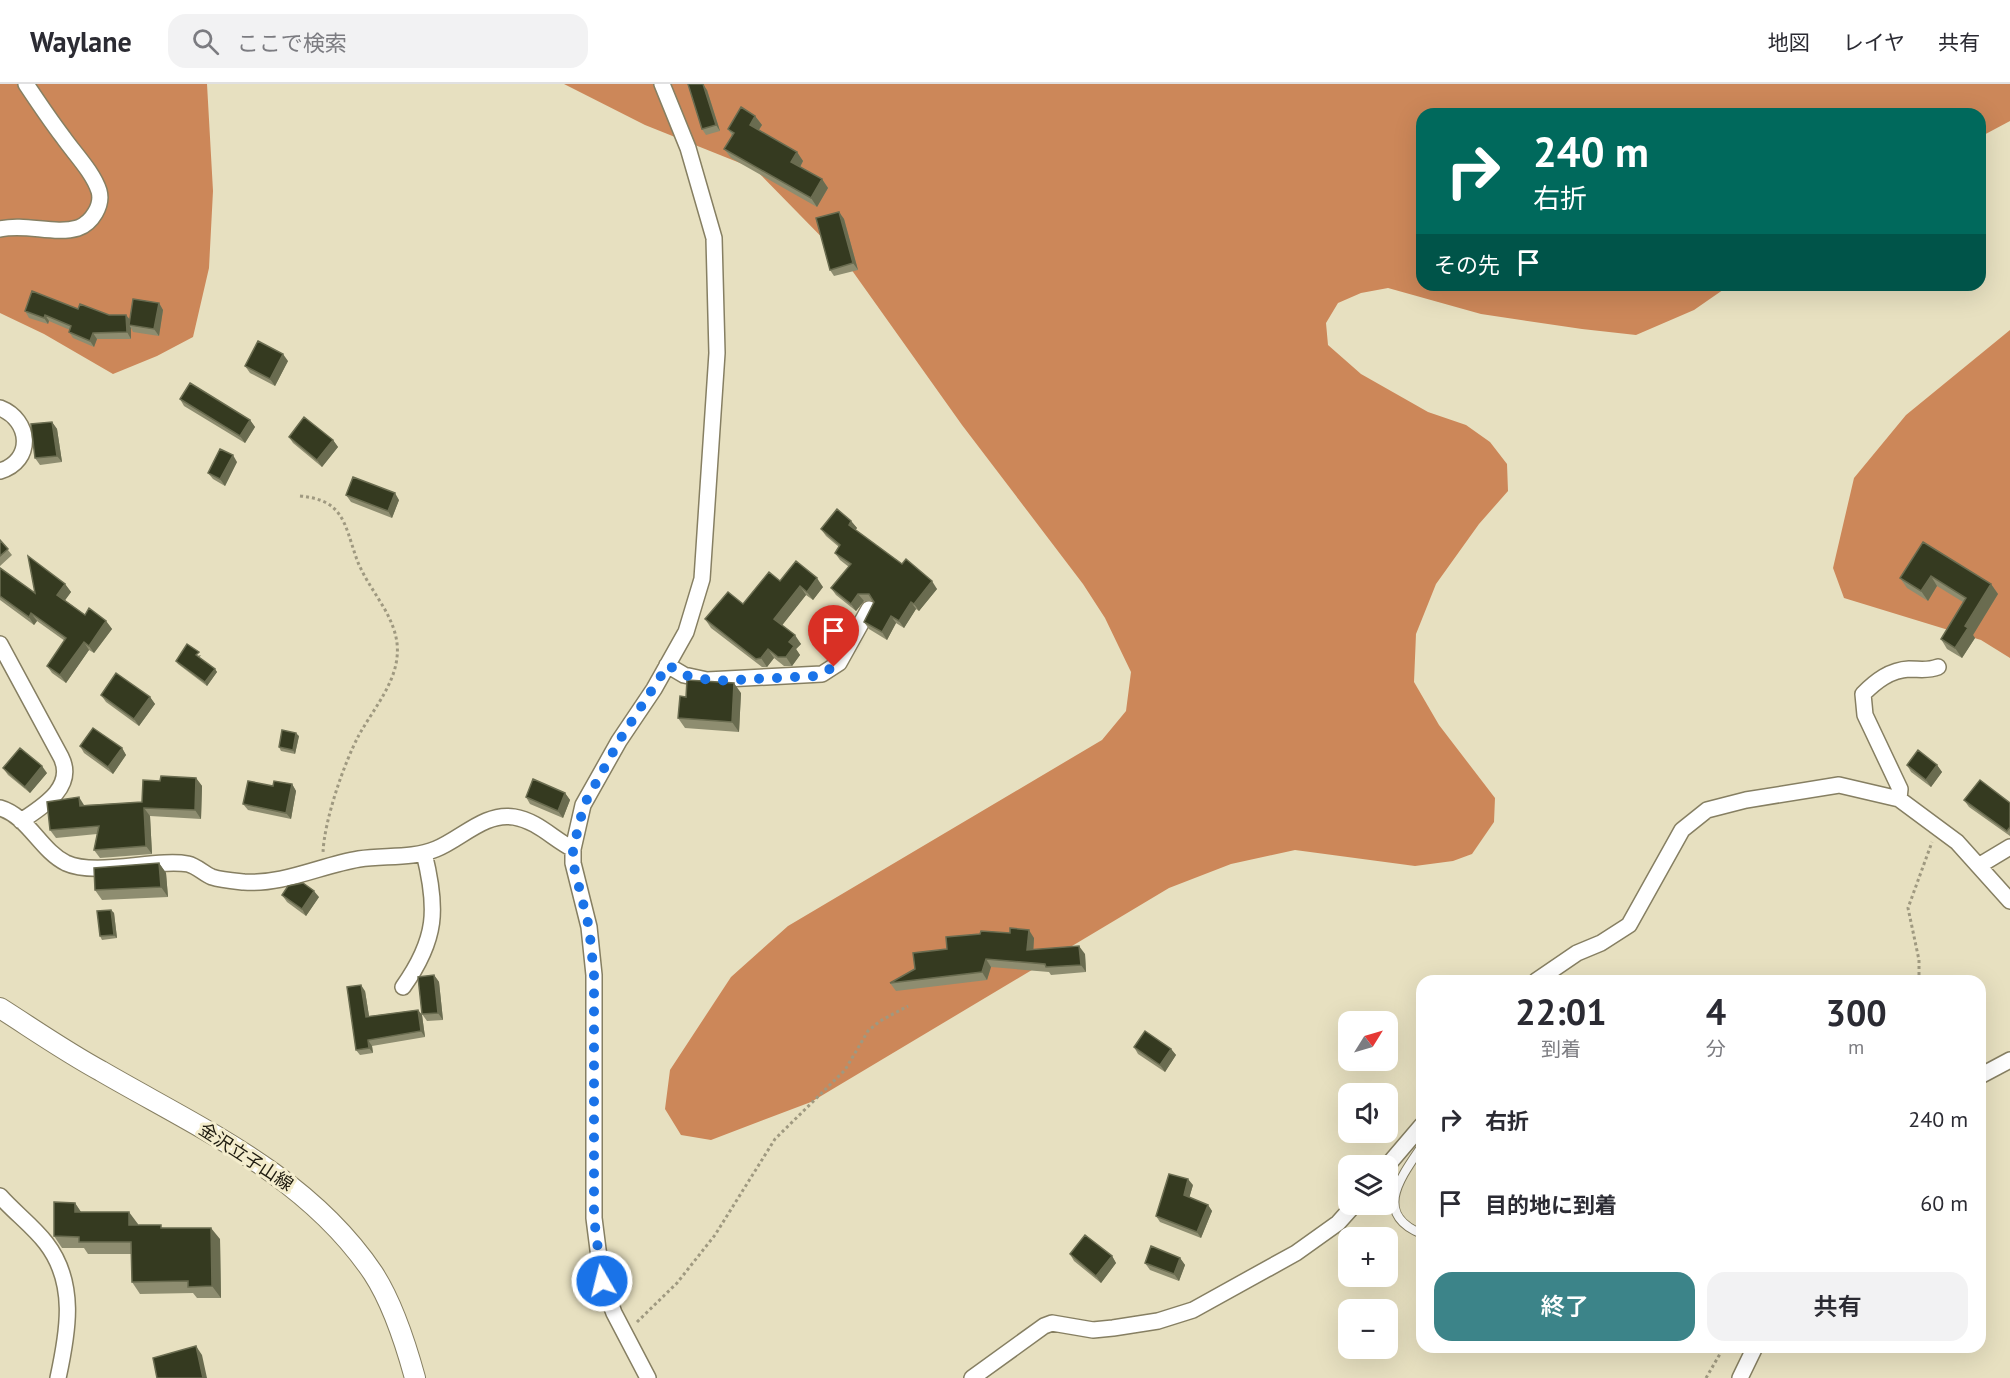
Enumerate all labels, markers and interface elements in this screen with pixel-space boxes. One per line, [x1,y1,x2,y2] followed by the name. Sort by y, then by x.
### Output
[168,14,588,68] search box
[30,23,132,60] text: Waylane
[189,25,222,58] icon: search
[237,29,347,57] text: ここで検索
[1768,29,1810,56] text: 地図
[1843,29,1905,56] text: レイヤ
[1938,29,1980,56] text: 共有
[1533,124,1649,179] text: 240 m
[1434,132,1512,210] icon: right
[1533,181,1587,215] text: 右折
[1512,246,1545,279] icon: arrive
[1434,251,1500,279] text: その先
[808,605,859,667] pin
[817,614,850,647] icon: arrive
[1515,988,1607,1035] text: 22:01
[1706,988,1726,1035] text: 4
[1825,989,1887,1036] text: 300
[1338,1011,1398,1071] north arrow
[1338,1011,1398,1359] map controls
[1848,1034,1864,1060] text: m
[1541,1036,1581,1062] text: 到着
[1706,1036,1726,1062] text: 分
[1338,1083,1398,1143] button: sound
[1434,1103,1467,1136] icon: right
[1908,1105,1968,1133] text: 240 m
[1485,1107,1529,1135] text: 右折
[195,1118,298,1196] street label: 金沢立子山線
[1338,1155,1398,1215] button: layers
[1434,1187,1467,1220] icon: arrive
[1920,1189,1968,1217] text: 60 m
[1485,1191,1617,1219] text: 目的地に到着
[1338,1227,1398,1287] button: +
[570,1249,634,1313] position arrow
[1434,1272,1695,1341] button: 終了
[1707,1272,1968,1341] button: 共有
[1338,1299,1398,1359] button: −

